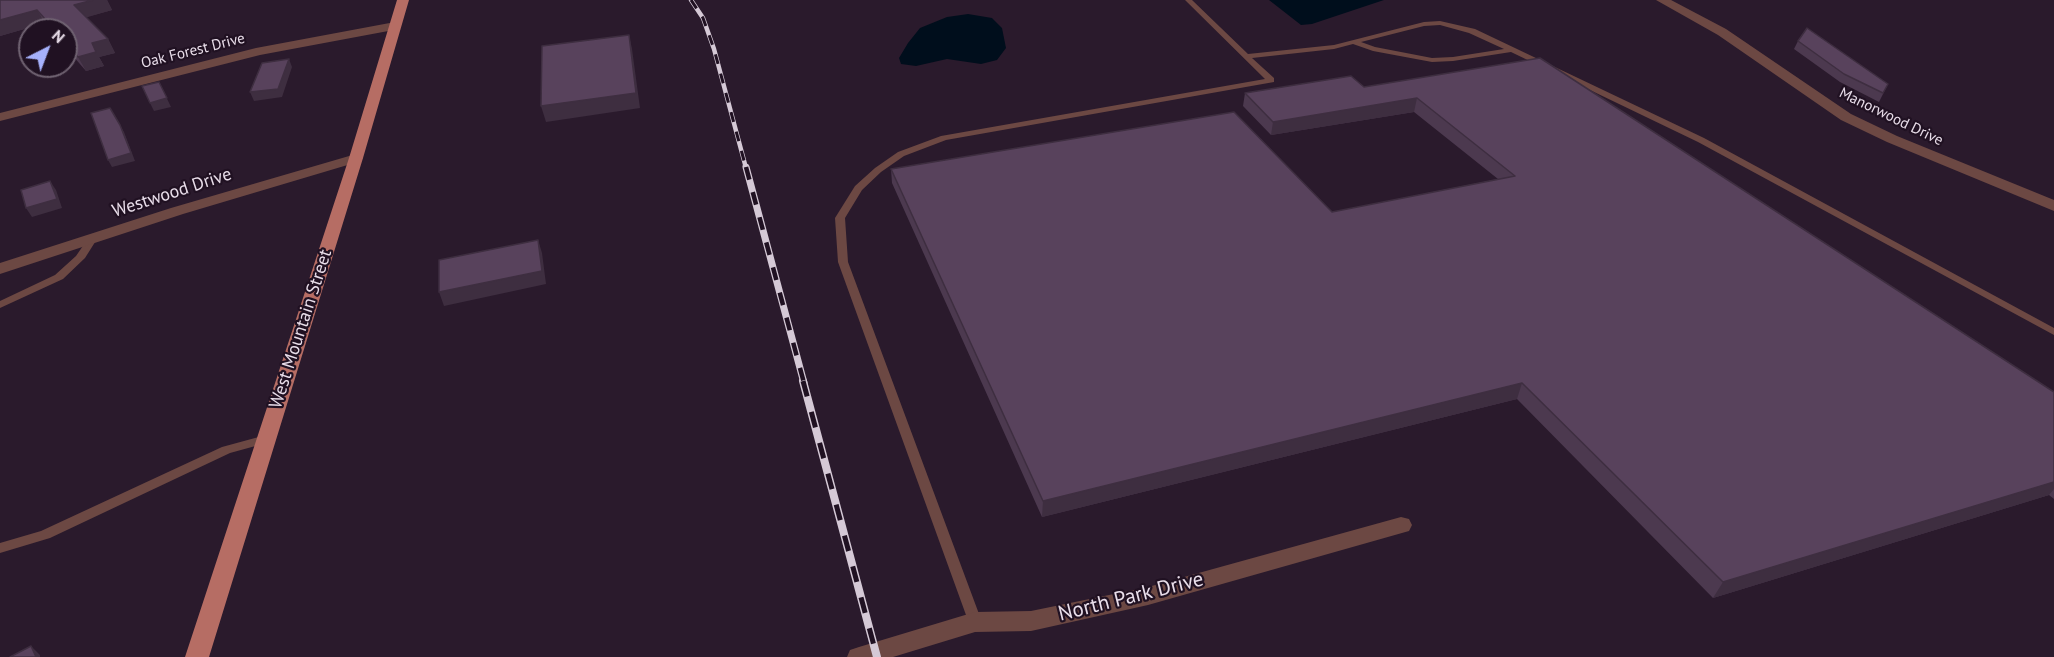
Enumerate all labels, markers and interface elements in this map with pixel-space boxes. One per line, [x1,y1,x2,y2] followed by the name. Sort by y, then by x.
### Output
[18,18,78,78] north arrow
[48,25,69,47] text: N
[139,29,247,73] street label: Oak Forest Drive
[1836,84,1946,150] street label: Manorwood Drive
[110,164,234,222] street label: Westwood Drive
[265,247,337,411] street label: West Mountain Street
[1056,567,1206,627] street label: North Park Drive

